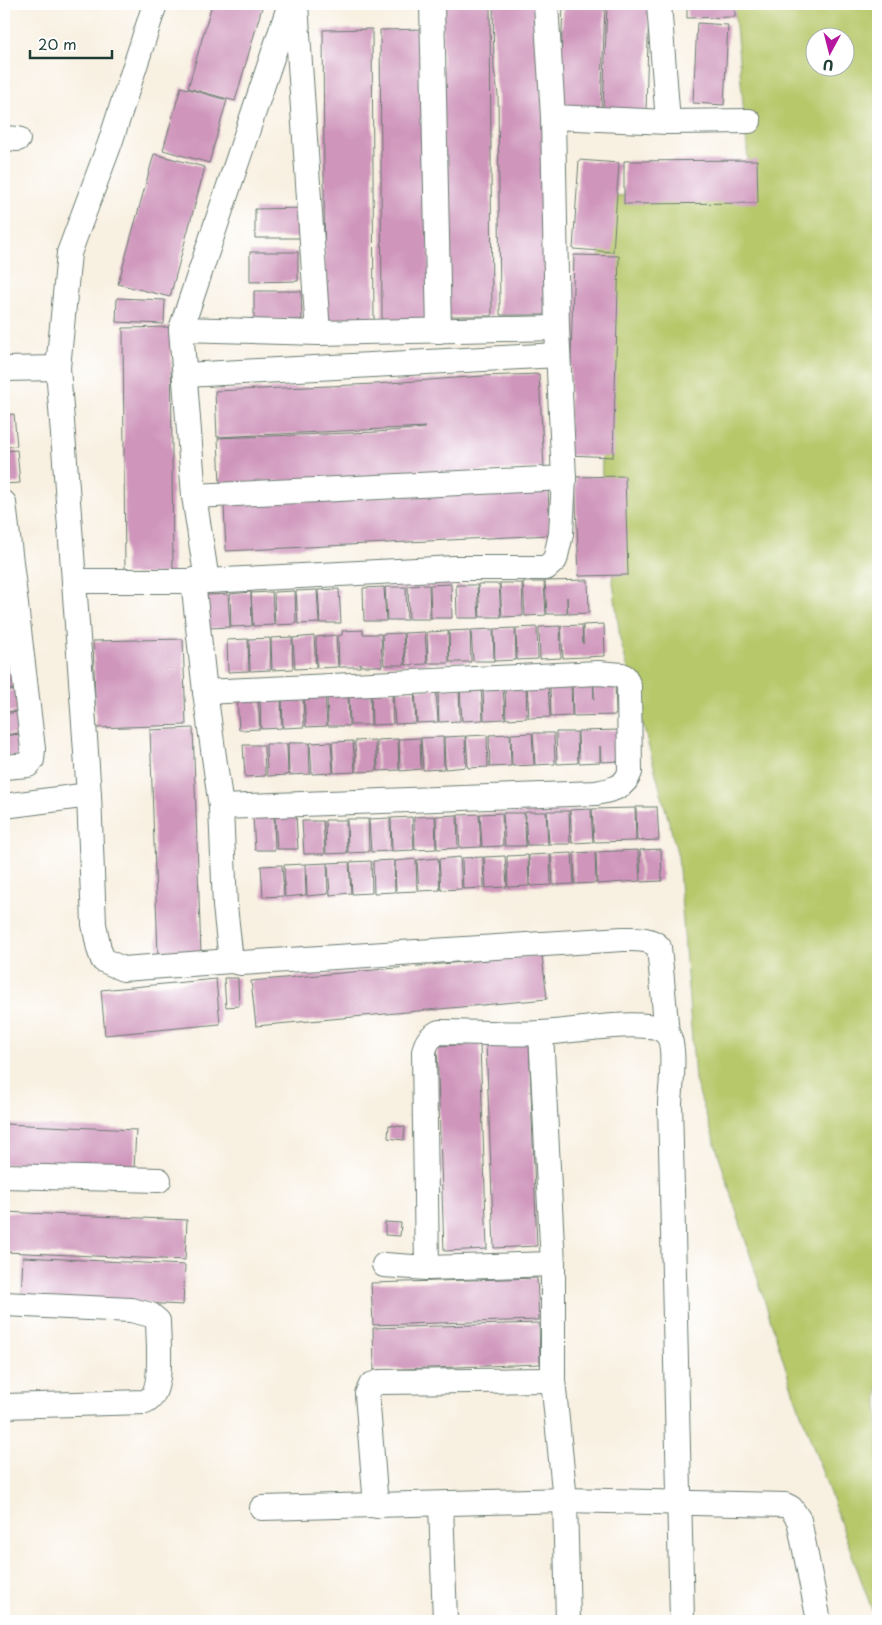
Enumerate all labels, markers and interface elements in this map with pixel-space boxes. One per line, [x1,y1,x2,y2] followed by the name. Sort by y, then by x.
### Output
[30,28,112,60] scale bar
[804,28,854,78] north arrow
[38,32,77,55] text: 20 m
[822,54,835,76] text: U

